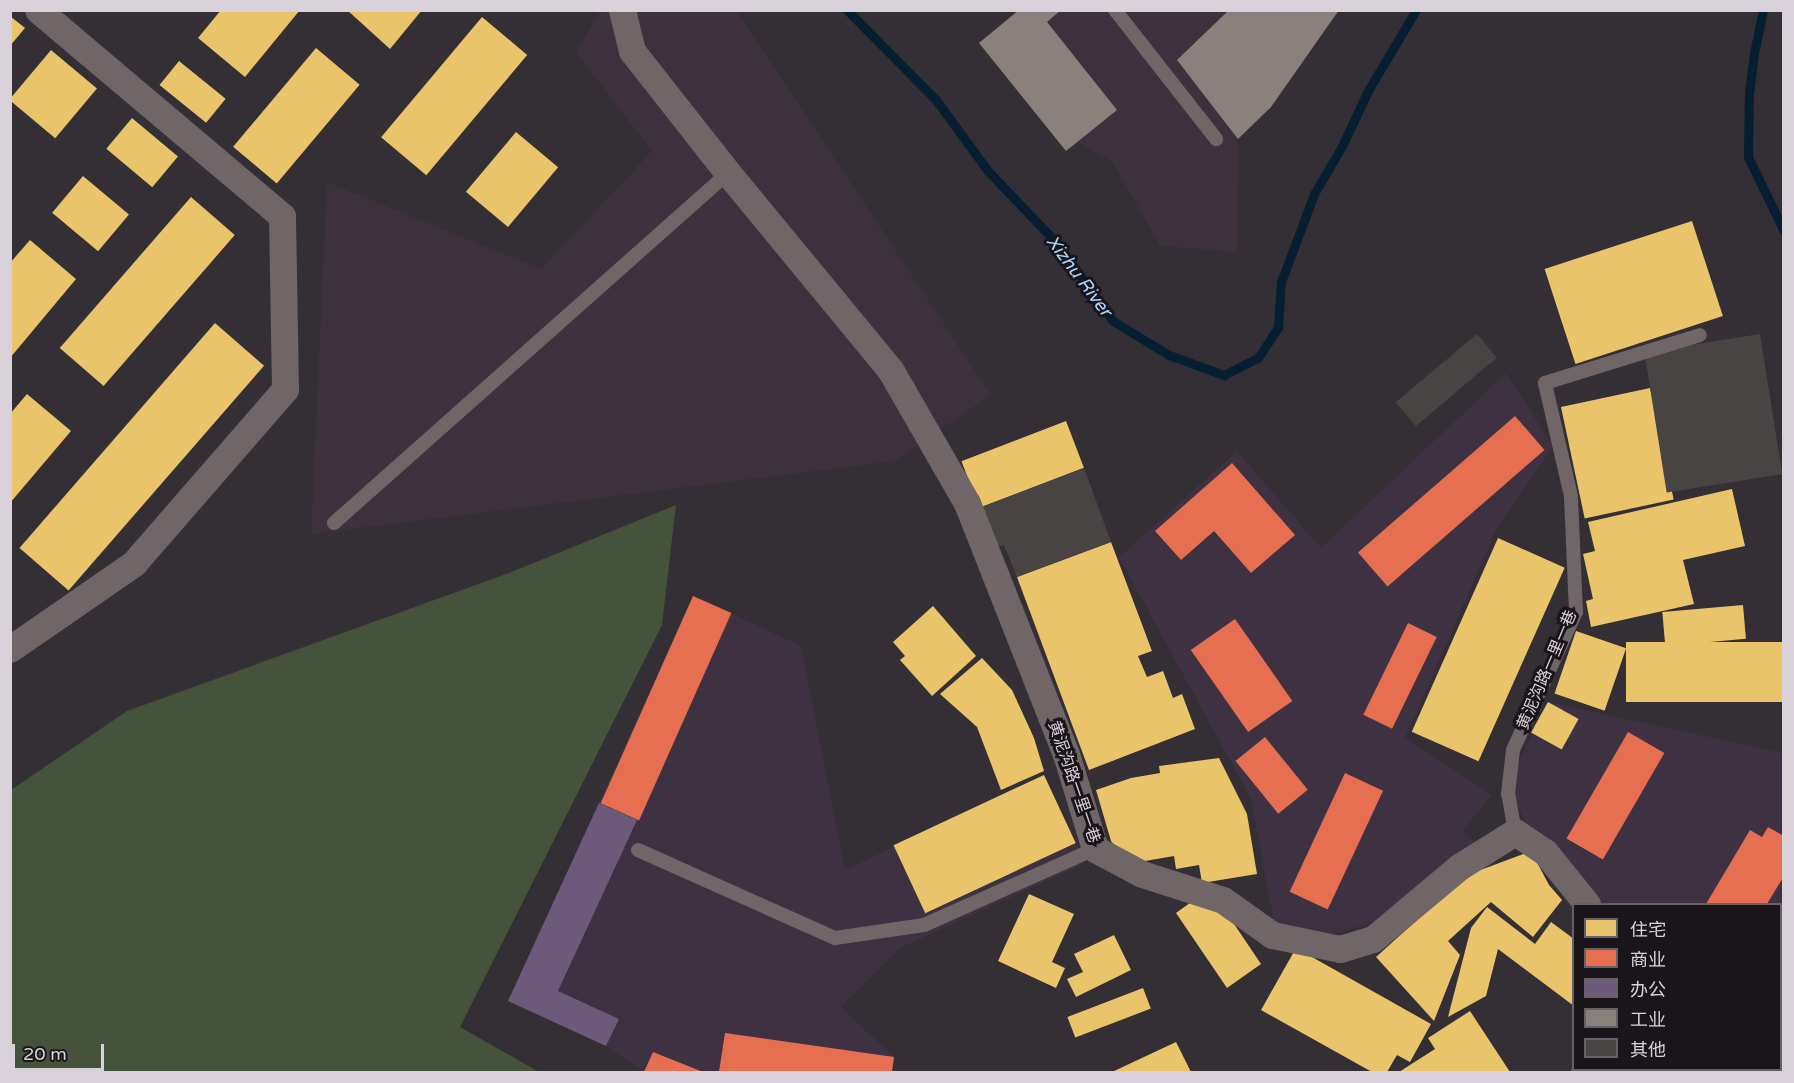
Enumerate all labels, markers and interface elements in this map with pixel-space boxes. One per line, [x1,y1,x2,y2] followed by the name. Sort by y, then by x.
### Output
[1042,231,1116,321] water label: Xizhu River
[1513,607,1581,733] street label: 黄泥沟路一里一巷
[1044,718,1104,846] street label: 黄泥沟路一里一巷
[1572,903,1782,1071] legend
[1630,919,1666,941] text: 住宅
[1630,949,1666,971] text: 商业
[1630,979,1666,1001] text: 办公
[1630,1009,1666,1031] text: 工业
[15,1032,106,1070] scale bar
[1630,1039,1666,1061] text: 其他
[23,1043,67,1065] text: 20 m

